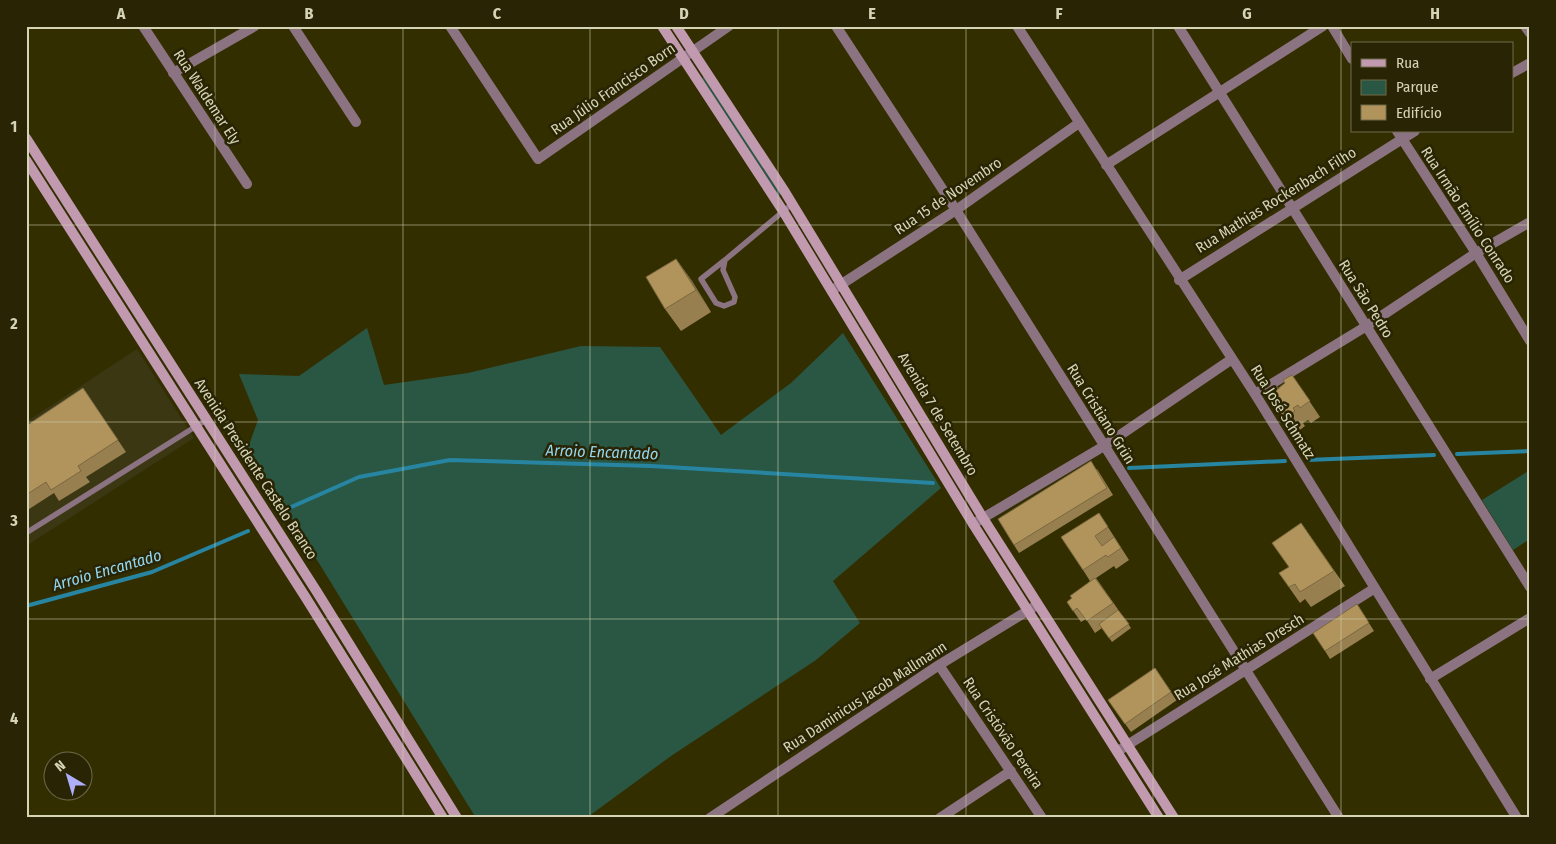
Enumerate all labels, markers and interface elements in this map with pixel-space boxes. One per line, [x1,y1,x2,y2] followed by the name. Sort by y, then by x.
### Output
[116,4,126,23] text: A
[305,4,314,23] text: B
[493,4,502,23] text: C
[679,4,689,23] text: D
[868,4,876,23] text: E
[1055,4,1063,23] text: F
[1242,4,1252,23] text: G
[1430,4,1440,23] text: H
[547,39,679,139] street label: Rua Júlio Francisco Born
[1351,42,1514,132] legend
[170,46,244,148] street label: Rua Waldemar Ely
[1396,54,1419,72] text: Rua
[1396,78,1439,96] text: Parque
[1396,104,1442,122] text: Edifício
[11,117,17,136] text: 1
[1192,143,1360,257] street label: Rua Mathias Rockenbach Filho
[1417,143,1519,287] street label: Rua Irmão Emílio Conrado
[891,153,1005,238] street label: Rua 15 de Novembro
[1335,257,1397,341] street label: Rua São Pedro
[9,314,18,333] text: 2
[894,349,982,479] street label: Avenida 7 de Setembro
[1063,361,1139,467] street label: Rua Cristiano Grün
[1247,362,1319,462] street label: Rua José Schmatz
[191,375,321,563] street label: Avenida Presidente Castelo Branco
[544,441,659,463] water label: Arroio Encantado
[9,511,18,530] text: 3
[49,545,164,595] water label: Arroio Encantado
[1171,610,1307,704] street label: Rua José Mathias Dresch
[780,637,950,757] street label: Rua Daminicus Jacob Mallmann
[959,674,1047,792] street label: Rua Cristóvão Pereira
[10,709,18,728] text: 4
[42,752,92,802] north arrow
[52,757,69,775] text: N

